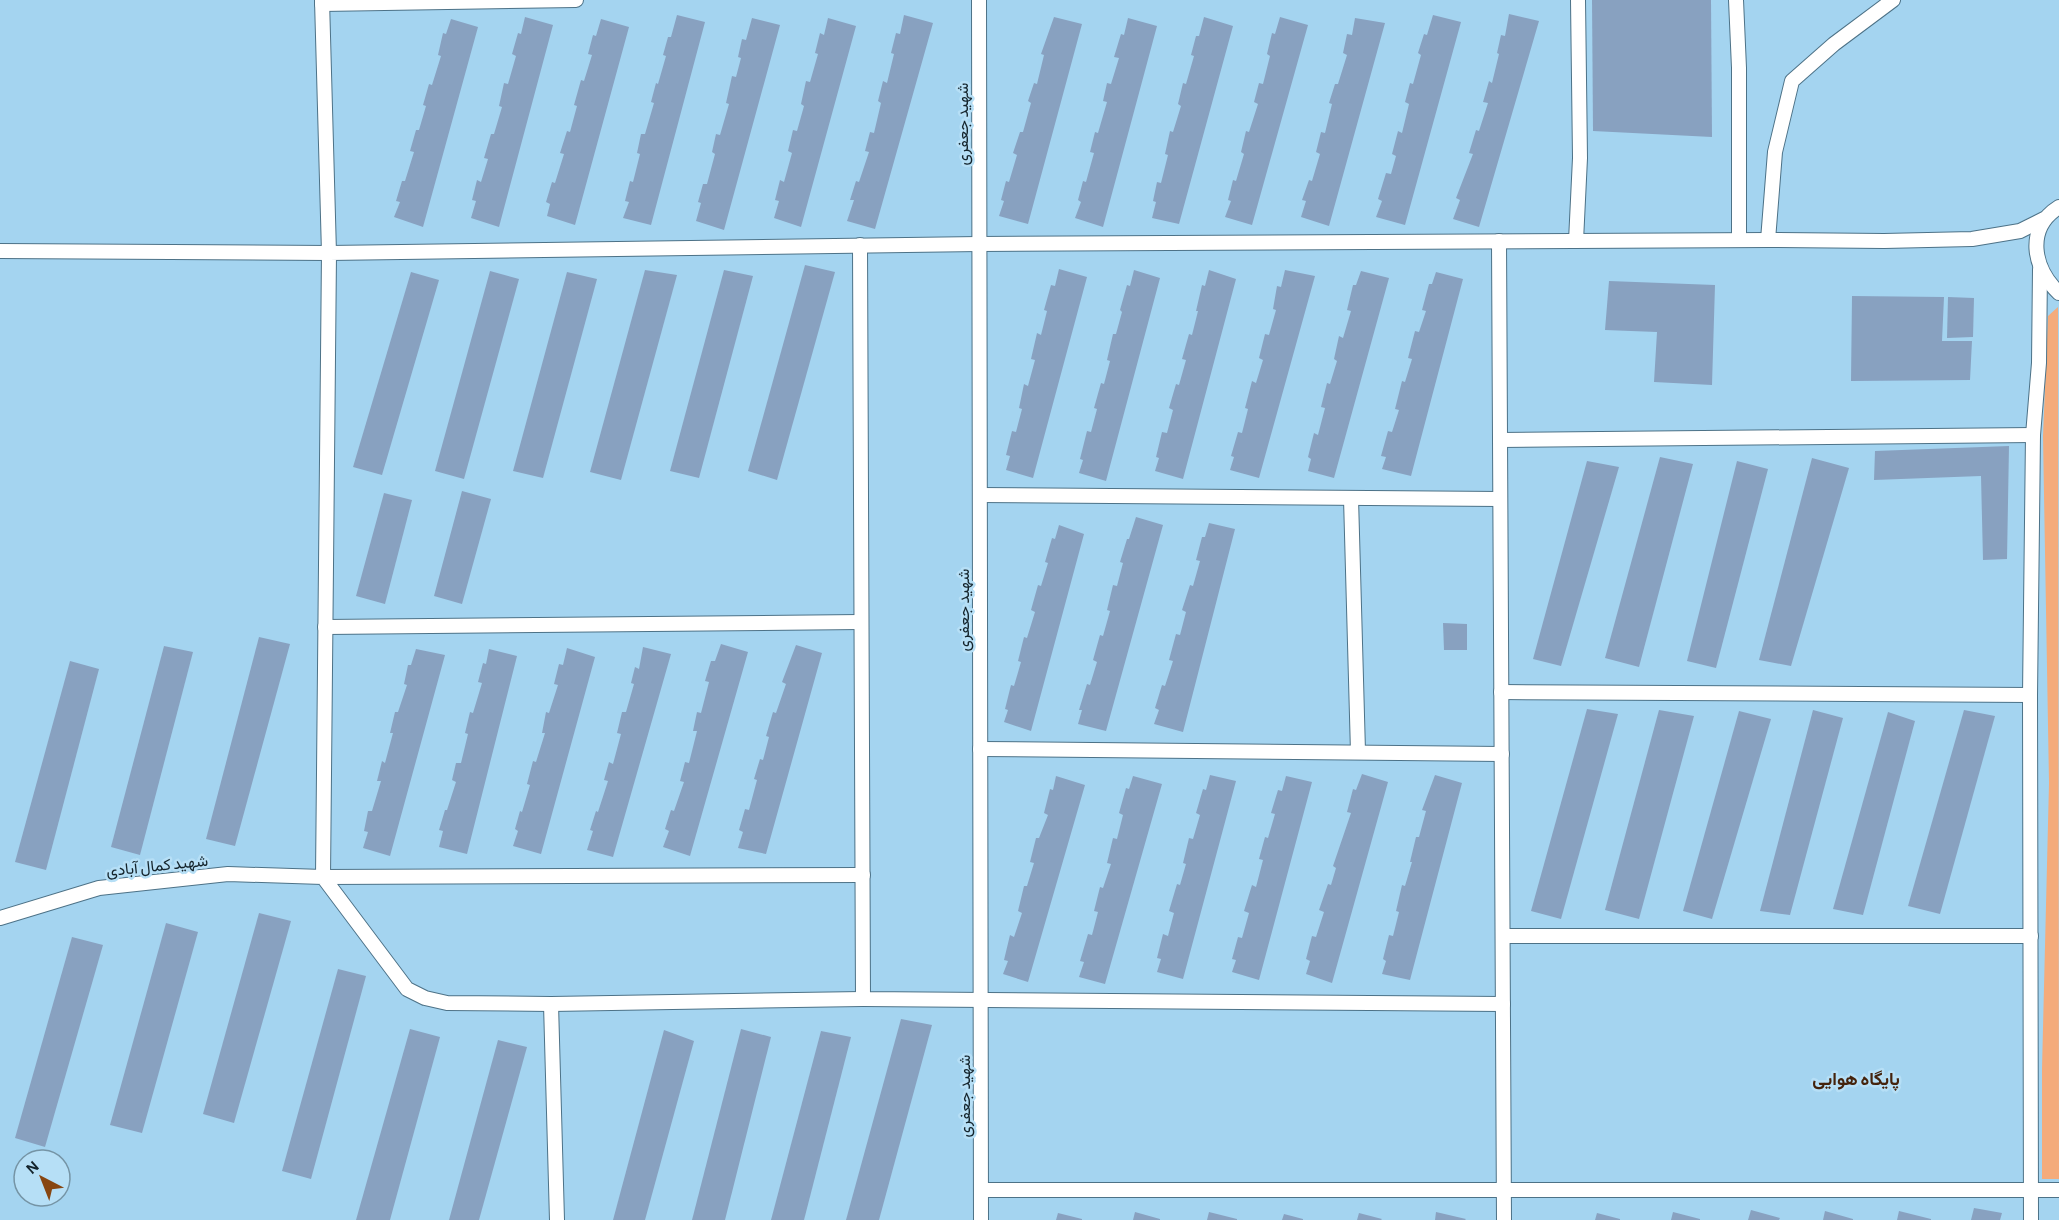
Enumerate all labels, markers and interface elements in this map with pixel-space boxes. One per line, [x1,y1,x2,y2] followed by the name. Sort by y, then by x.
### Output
[955,83,973,165] street label: شهید جعفری
[956,569,974,651] street label: شهید جعفری
[105,853,209,881] street label: شهید کمال آبادی
[957,1055,975,1137] street label: شهید جعفری
[1812,1070,1900,1091] district label: پایگاه هوایی
[12,1148,72,1208] north arrow
[23,1158,42,1177] text: N

